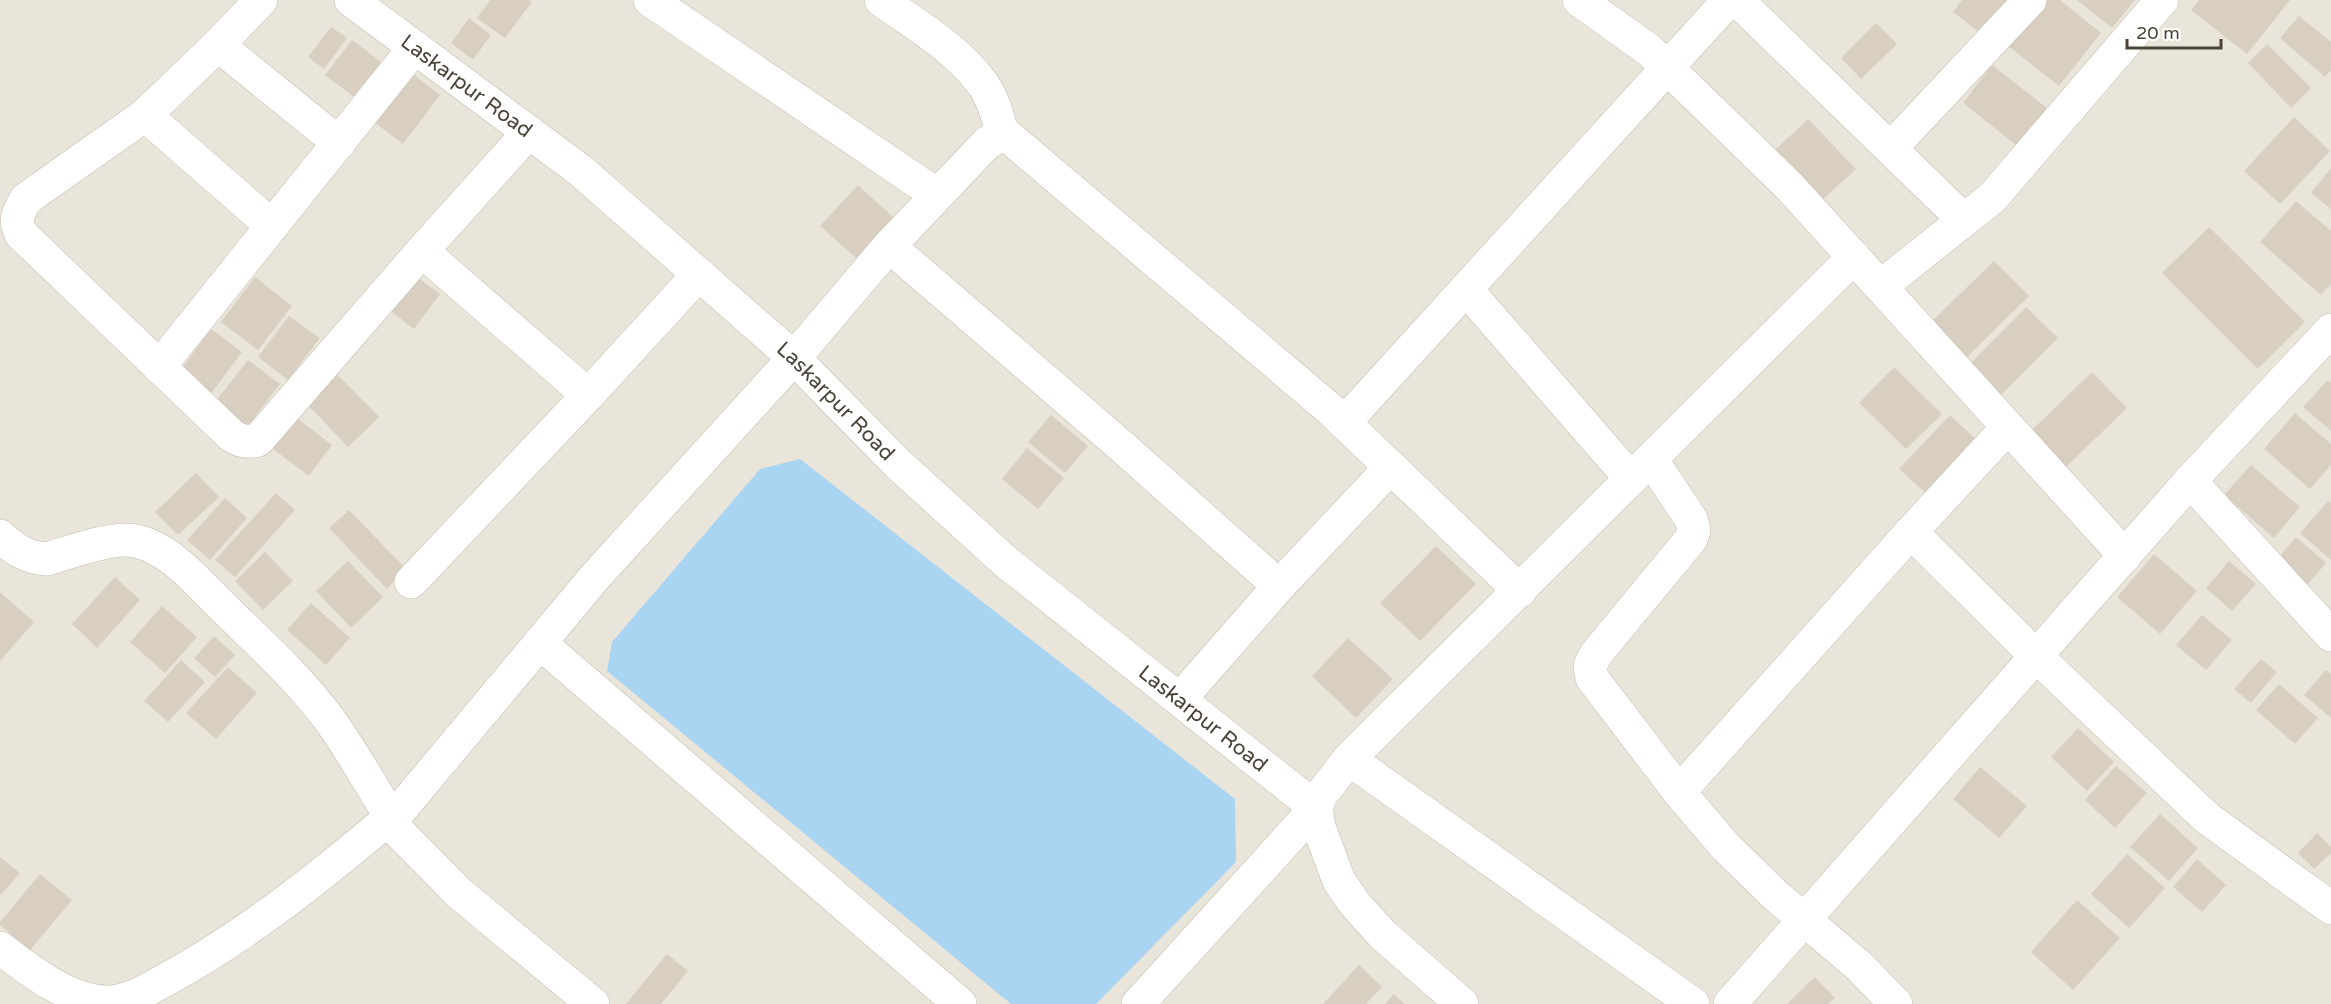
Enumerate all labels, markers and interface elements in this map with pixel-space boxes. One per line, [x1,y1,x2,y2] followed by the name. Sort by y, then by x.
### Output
[2127,12,2222,50] scale bar
[2136,22,2180,44] text: 20 m
[396,29,537,143] street label: Laskarpur Road
[771,337,900,466] street label: Laskarpur Road
[1133,660,1272,778] street label: Laskarpur Road

